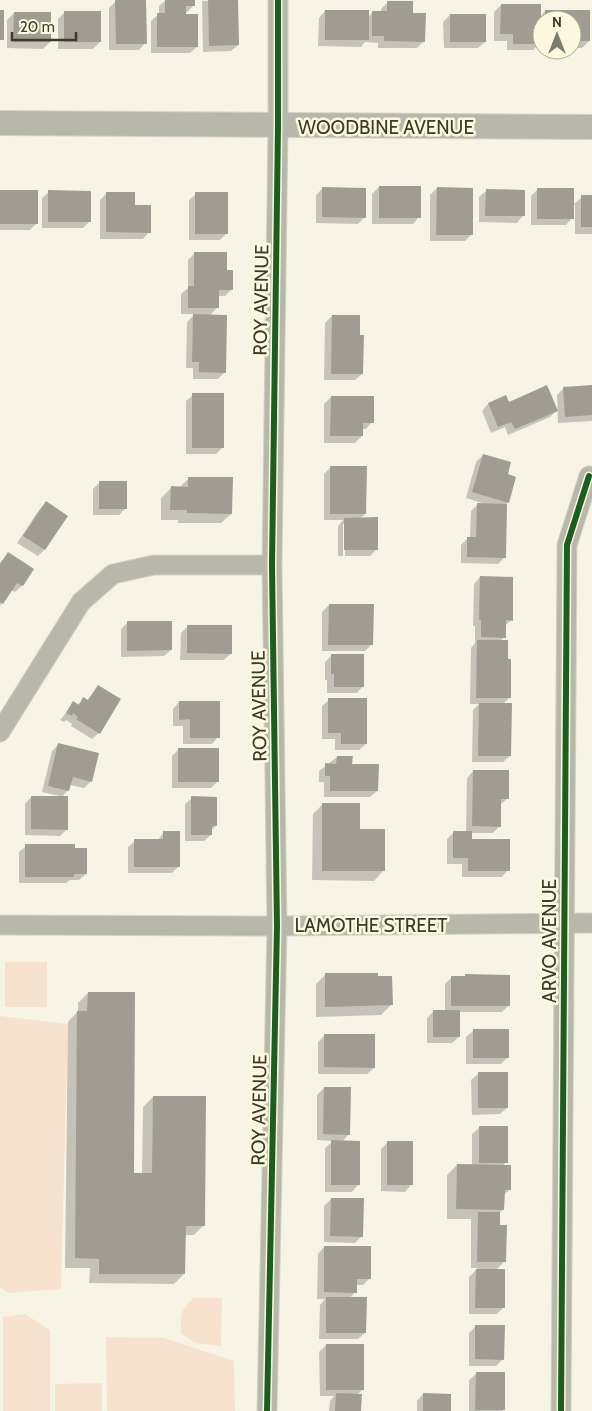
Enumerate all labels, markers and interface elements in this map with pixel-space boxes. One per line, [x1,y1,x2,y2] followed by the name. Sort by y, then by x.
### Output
[12,10,76,42] scale bar
[532,10,582,60] north arrow
[552,13,562,31] text: N
[20,18,55,36] text: 20 m
[298,116,474,139] street label: WOODBINE AVENUE
[249,244,273,356] street label: ROY AVENUE
[247,650,271,762] street label: ROY AVENUE
[538,879,561,1003] street label: ARVO AVENUE
[295,914,447,937] street label: LAMOTHE STREET
[247,1054,271,1166] street label: ROY AVENUE

